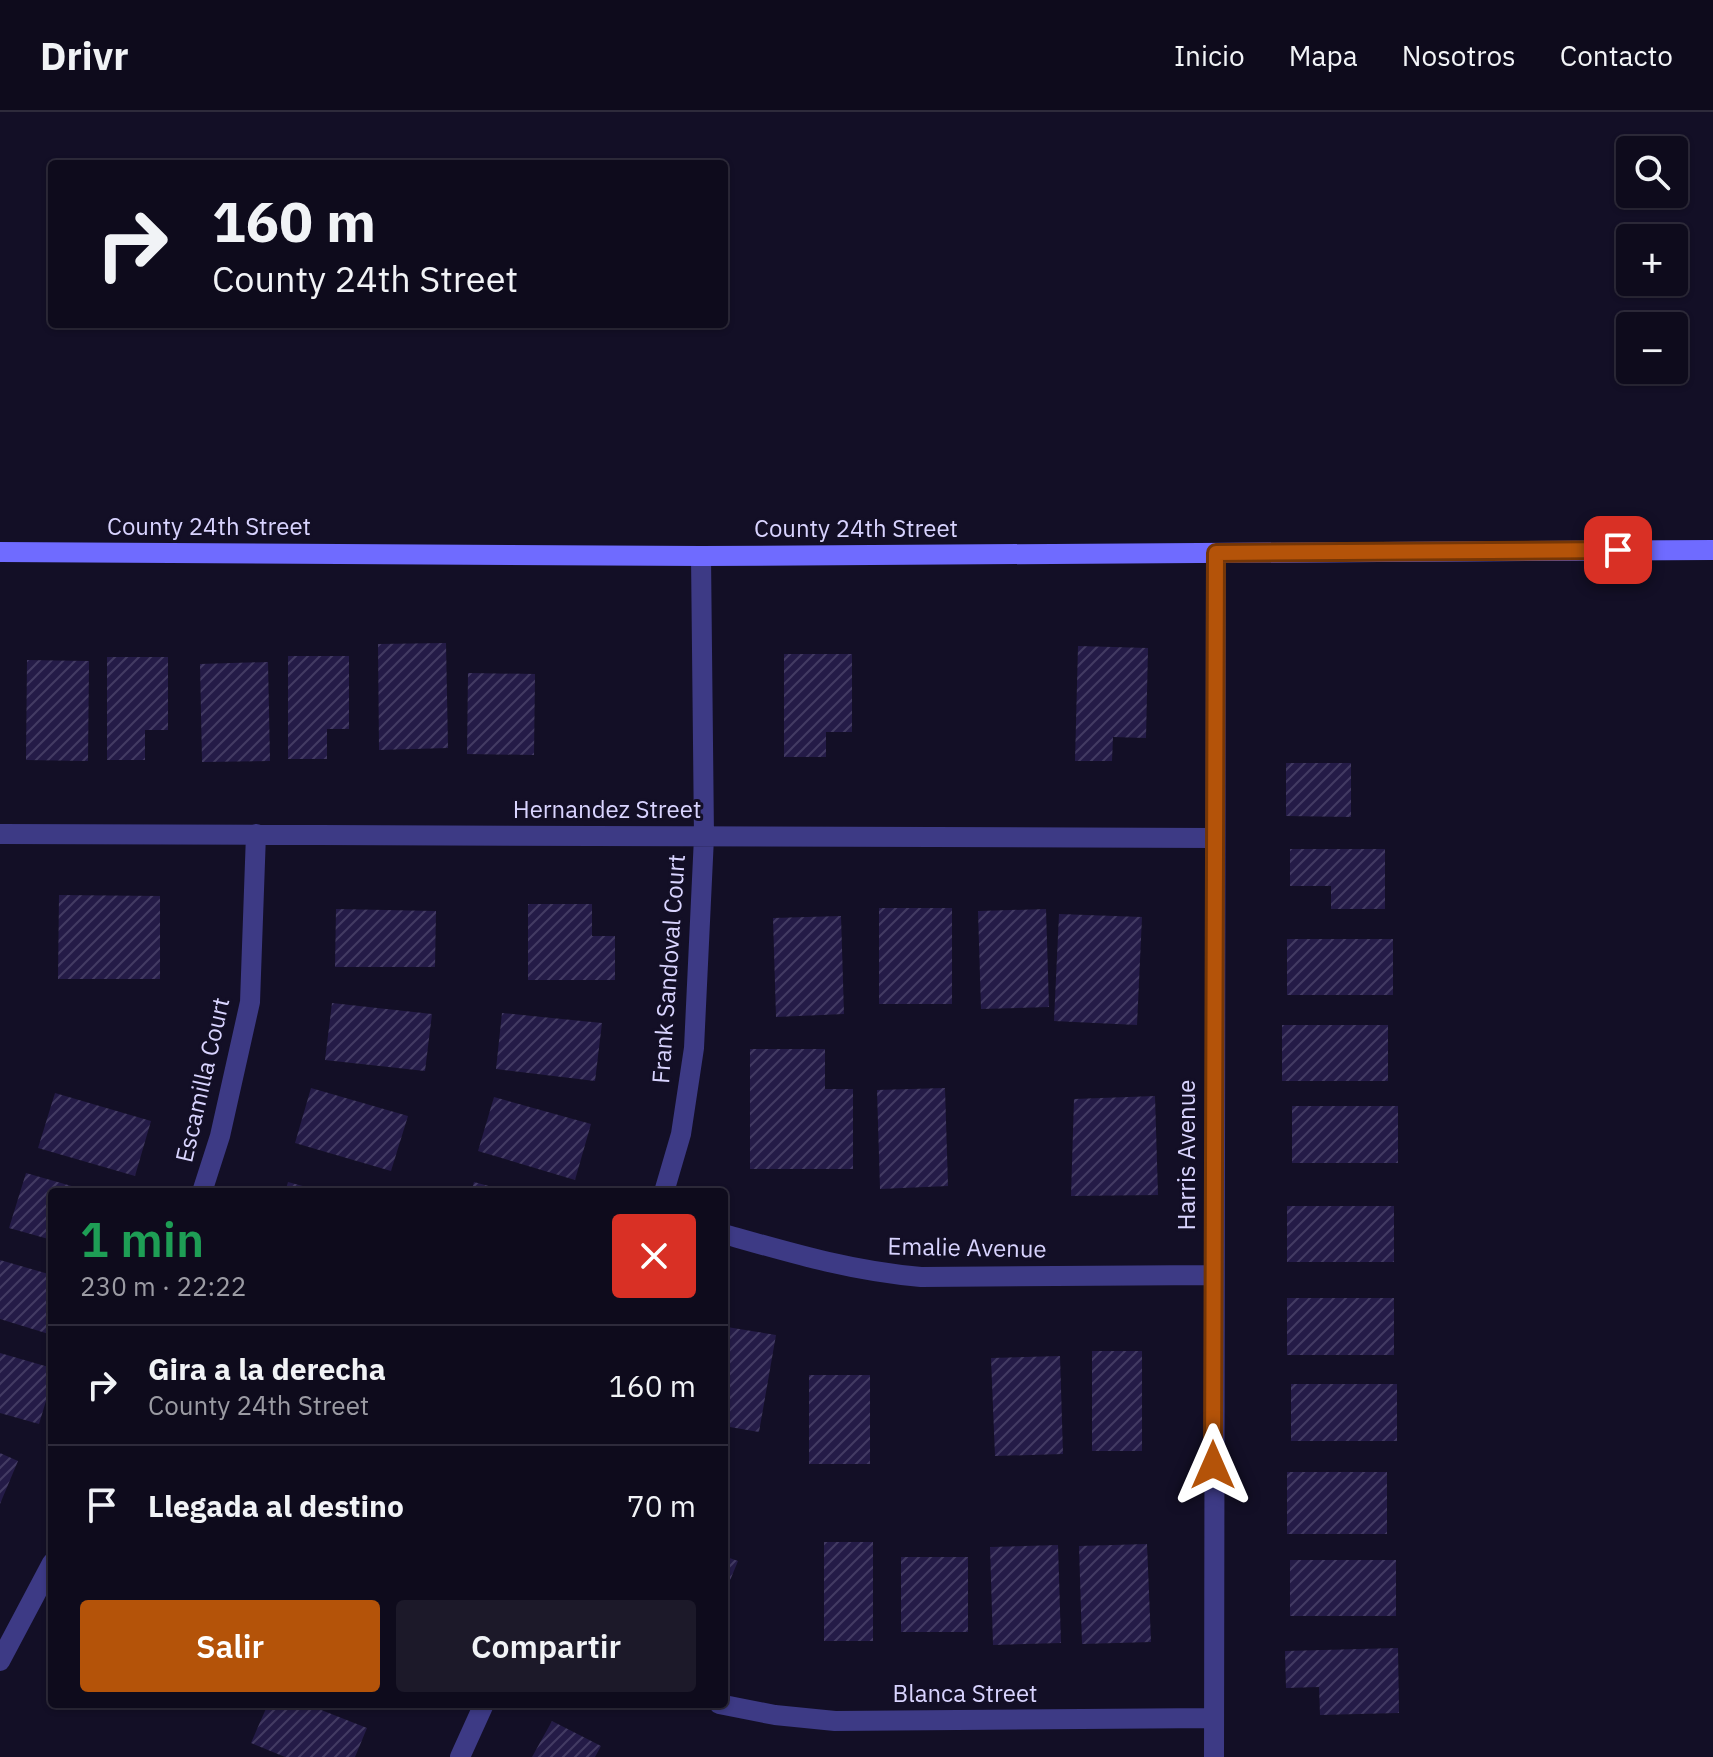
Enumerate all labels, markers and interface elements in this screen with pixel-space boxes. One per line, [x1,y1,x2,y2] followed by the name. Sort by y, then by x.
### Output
[40,31,129,80] text: Drivr
[1174,37,1245,74] text: Inicio
[1289,37,1358,74] text: Mapa
[1402,37,1516,74] text: Nosotros
[1560,37,1673,74] text: Contacto
[1616,136,1688,384] map controls
[1616,136,1688,208] button: search
[212,185,376,257] text: 160 m
[80,192,184,296] icon: right
[1616,224,1688,296] button: +
[212,255,518,302] text: County 24th Street
[1616,312,1688,384] button: −
[107,510,311,542] street label: County 24th Street
[754,512,958,544] street label: County 24th Street
[1584,516,1652,584] pin
[1596,528,1640,572] icon: arrive
[513,793,701,825] street label: Hernandez Street
[644,853,692,1085] street label: Frank Sandoval Court
[168,994,237,1165] street label: Escamilla Court
[1170,1080,1202,1230] street label: Harris Avenue
[80,1208,204,1270] text: 1 min
[612,1214,696,1298] button: close
[887,1230,1047,1264] street label: Emalie Avenue
[80,1269,246,1303] text: 230 m · 22:22
[148,1349,386,1388] text: Gira a la derecha
[80,1363,124,1407] icon: right
[609,1366,696,1405] text: 160 m
[148,1388,369,1422] text: County 24th Street
[1171,1423,1255,1507] position arrow
[80,1483,124,1527] icon: arrive
[148,1486,404,1525] text: Llegada al destino
[627,1486,696,1525] text: 70 m
[80,1600,380,1692] button: Salir
[396,1600,696,1692] button: Compartir
[892,1677,1038,1709] street label: Blanca Street

